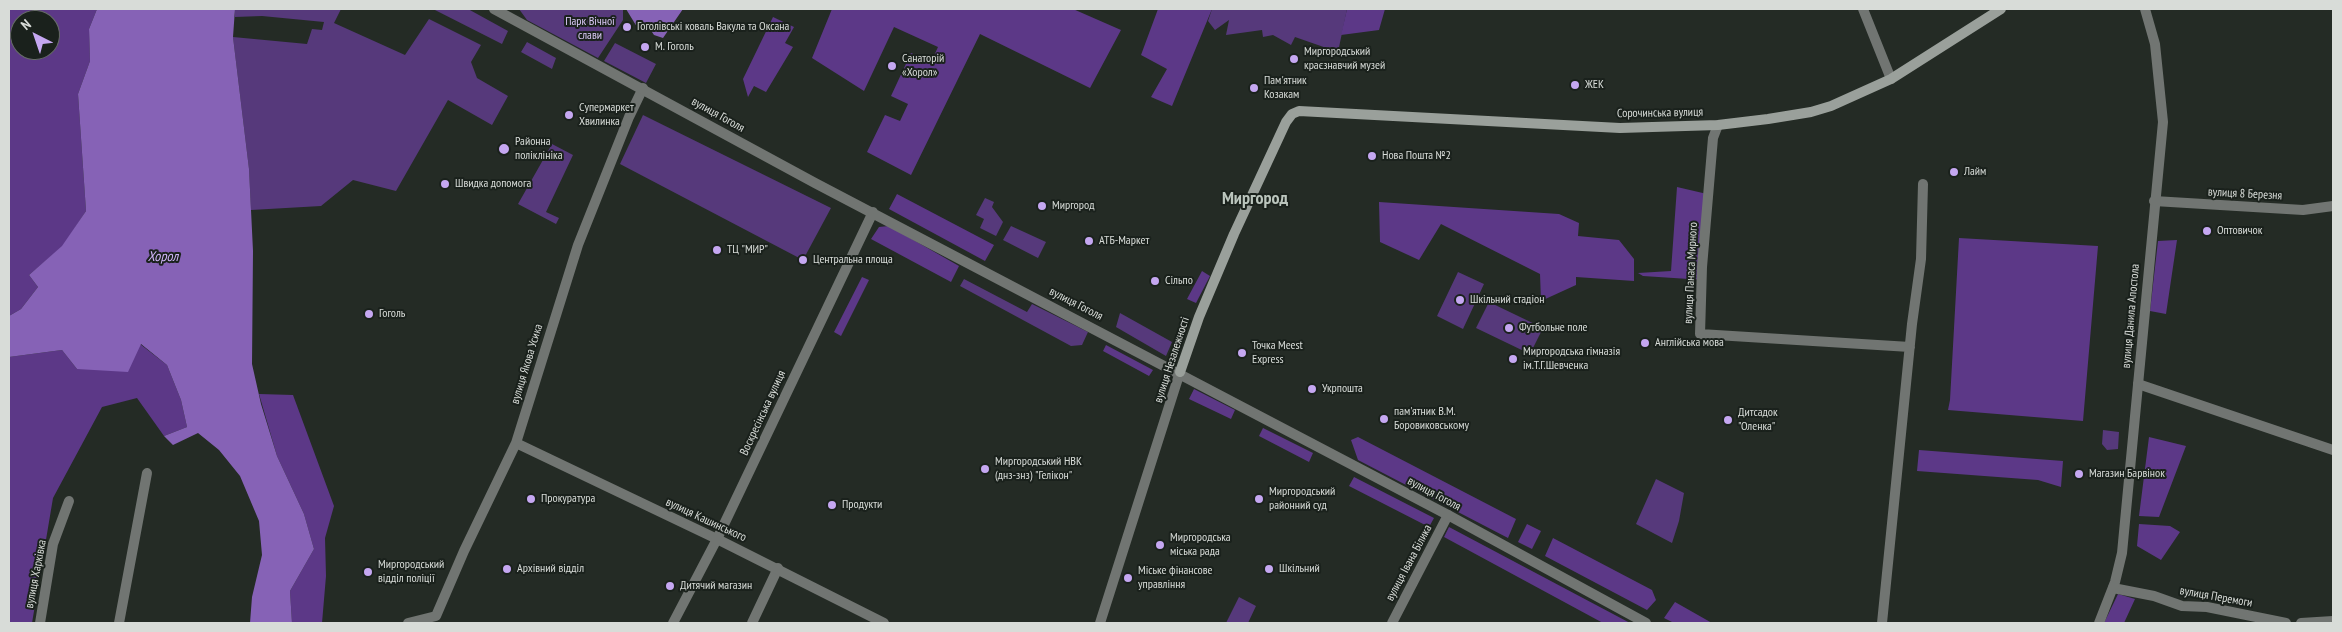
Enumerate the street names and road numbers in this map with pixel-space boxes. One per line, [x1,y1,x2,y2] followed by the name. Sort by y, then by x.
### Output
[689,95,747,135] street label: вулиця Гоголя
[1617,105,1703,121] street label: Сорочинська вулиця
[2208,185,2282,203] street label: вулиця 8 Березня
[1681,222,1701,324] street label: вулиця Панаса Мирного
[2119,263,2143,369] street label: вулиця Данила Апостола
[1047,284,1105,324] street label: вулиця Гоголя
[1151,315,1193,405] street label: вулиця Незалежності
[508,322,546,406] street label: вулиця Якова Усика
[737,368,789,458] street label: Воскресінська вулиця
[1405,474,1463,514] street label: вулиця Гоголя
[663,495,749,545] street label: вулиця Кашинського
[1383,522,1435,604] street label: вулиця Івана Білика
[22,539,50,609] street label: вулиця Харківка
[2179,584,2253,610] street label: вулиця Перемоги

